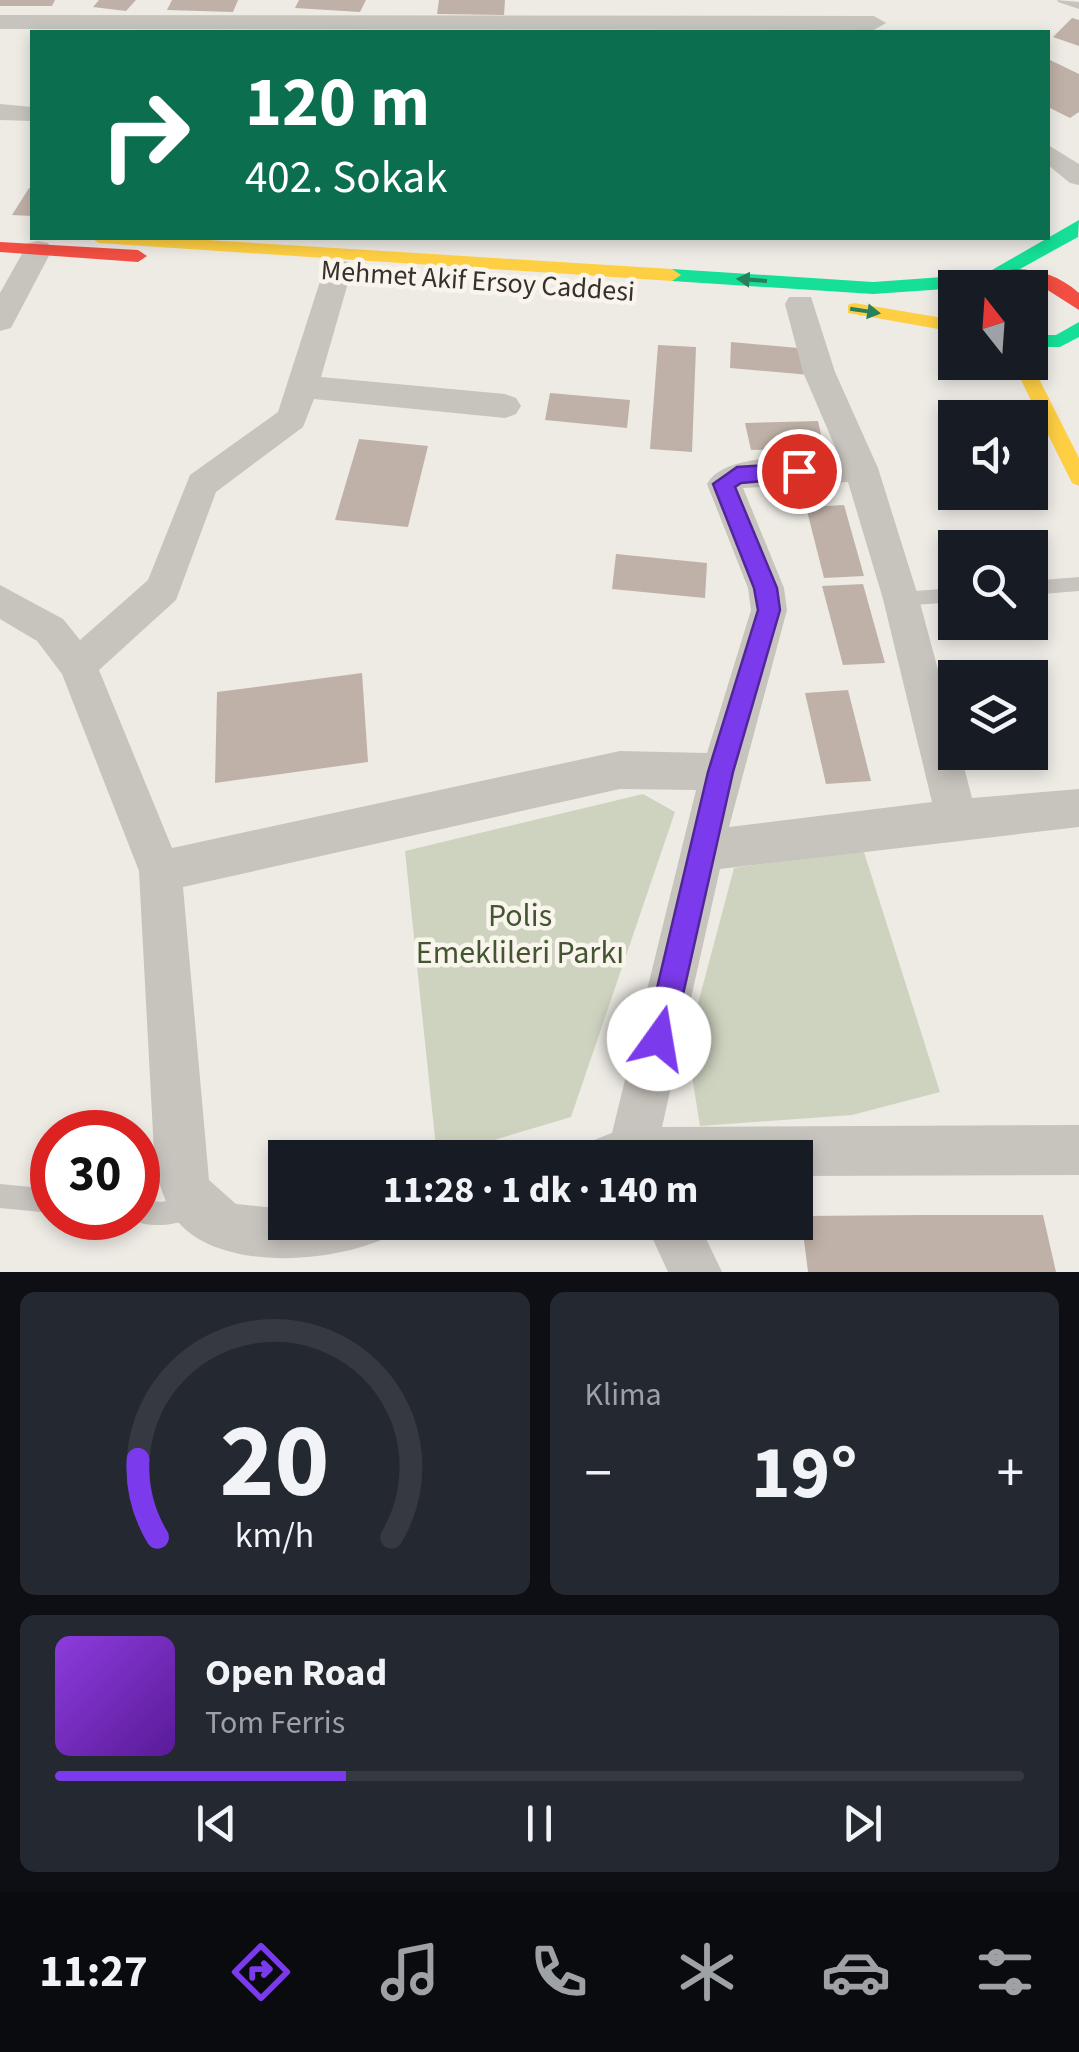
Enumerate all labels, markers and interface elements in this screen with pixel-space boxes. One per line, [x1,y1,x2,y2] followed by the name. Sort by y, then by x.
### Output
[245,53,430,153] text: 120 m
[80,70,210,200] icon: right
[245,146,448,210] text: 402. Sokak
[320,250,636,312] street label: Mehmet Akif Ersoy Caddesi
[938,270,1048,380] north arrow
[938,270,1048,770] map controls
[735,272,767,288] one-way arrow
[850,304,881,319] one-way arrow
[938,400,1048,510] button: sound
[757,429,842,514] pin
[772,444,827,499] icon: arrive
[938,530,1048,640] button: search
[938,660,1048,770] button: layers
[416,893,624,976] park label: Polis Emeklileri Parkı
[607,987,711,1091] position arrow
[30,1110,160,1240] speed limit sign: 30
[383,1163,698,1217] text: 11:28 · 1 dk · 140 m
[585,1372,662,1418] text: Klima
[220,1389,330,1537] text: 20
[751,1420,858,1527] text: 19°
[585,1435,612,1513] text: −
[997,1435,1024,1513] text: +
[235,1510,314,1561] text: km/h
[205,1646,387,1700] text: Open Road
[205,1700,345,1746] text: Tom Ferris
[189,1796,244,1851] icon: previous
[512,1796,567,1851] icon: pause
[835,1796,890,1851] icon: next
[226,1937,296,2007] icon: directions
[375,1937,445,2007] icon: music
[524,1937,594,2007] icon: phone
[672,1937,742,2007] icon: climate
[821,1937,891,2007] icon: car
[970,1937,1040,2007] icon: filters
[39,1940,148,2004] text: 11:27

